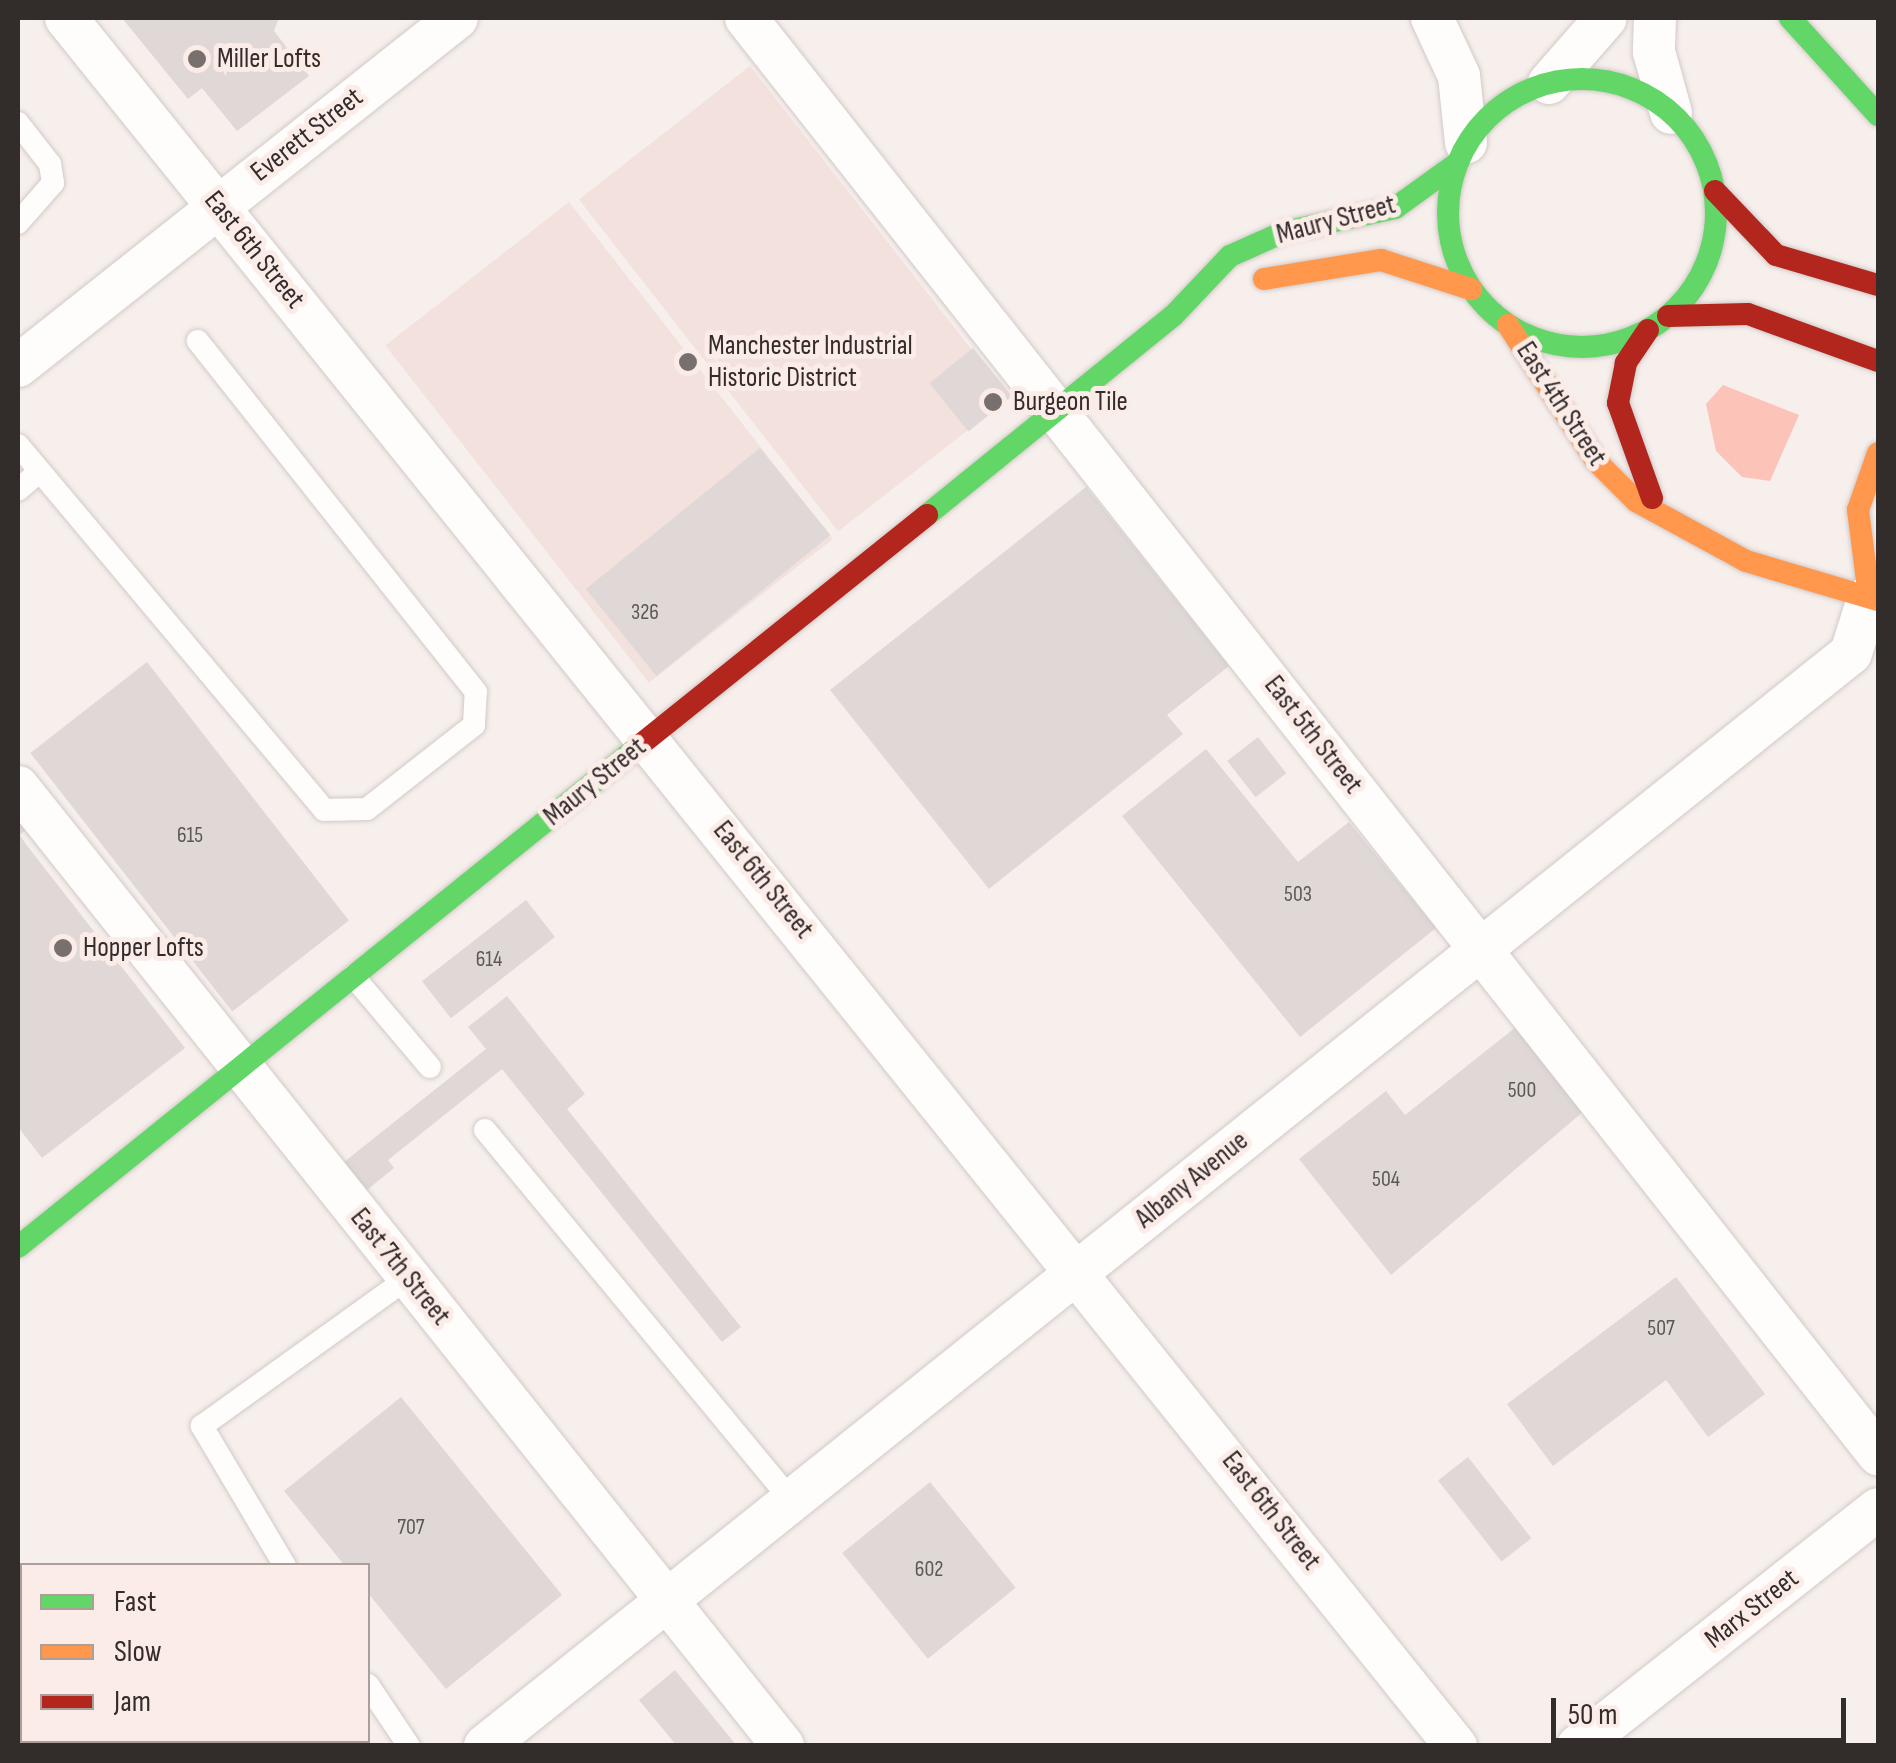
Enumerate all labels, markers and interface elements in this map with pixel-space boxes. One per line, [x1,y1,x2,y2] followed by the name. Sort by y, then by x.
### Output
[217,42,321,76] place label: Miller Lofts
[186,48,208,70] marker: Miller Lofts
[244,81,370,189] street label: Everett Street
[196,185,312,315] street label: East 6th Street
[1273,188,1399,252] street label: Maury Street
[708,329,913,395] place label: Manchester Industrial Historic District
[1509,336,1613,472] street label: East 4th Street
[677,351,699,373] marker: Manchester Industrial Historic District
[1013,385,1128,419] place label: Burgeon Tile
[982,391,1004,413] marker: Burgeon Tile
[631,600,659,626] house number: 326
[1257,669,1369,801] street label: East 5th Street
[537,731,653,833] street label: Maury Street
[705,815,821,945] street label: East 6th Street
[177,823,203,849] house number: 615
[1284,882,1312,908] house number: 503
[83,931,204,965] place label: Hopper Lofts
[52,937,74,959] marker: Hopper Lofts
[476,947,502,973] house number: 614
[1508,1078,1536,1104] house number: 500
[1129,1124,1255,1236] street label: Albany Avenue
[1372,1167,1400,1193] house number: 504
[343,1202,457,1332] street label: East 7th Street
[1647,1316,1675,1342] house number: 507
[1214,1445,1328,1577] street label: East 6th Street
[397,1515,425,1541] house number: 707
[915,1557,943,1583] house number: 602
[1698,1562,1806,1656] street label: Marx Street
[20,1563,370,1743] legend
[114,1584,156,1620] text: Fast
[114,1634,162,1670] text: Slow
[1556,1678,1851,1740] scale bar
[114,1684,151,1720] text: Jam
[1568,1697,1617,1733] text: 50 m

